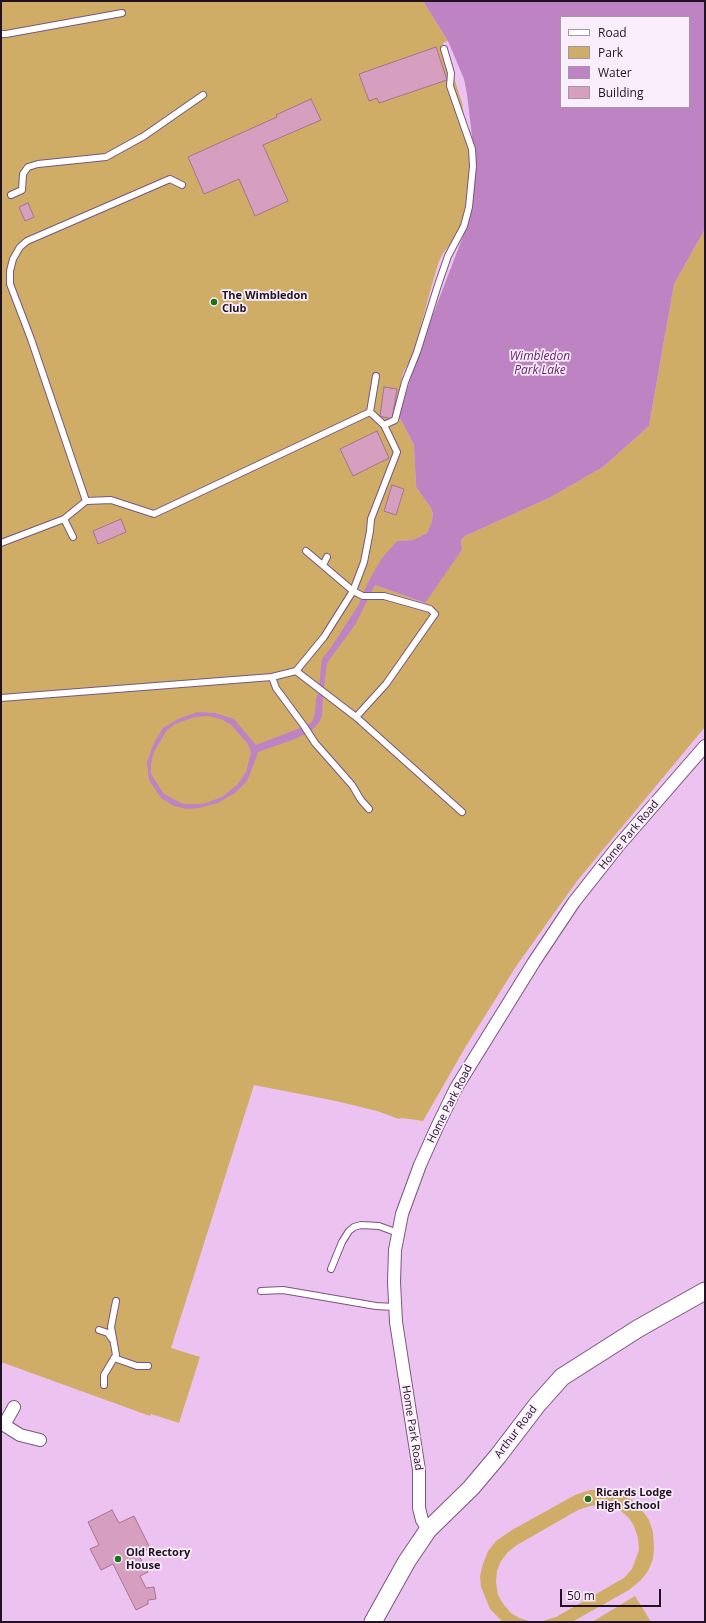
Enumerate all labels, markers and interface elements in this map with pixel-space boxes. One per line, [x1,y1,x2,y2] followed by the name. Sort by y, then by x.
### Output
[560,16,690,108] legend
[598,24,627,41] text: Road
[598,44,623,61] text: Park
[598,64,632,81] text: Water
[598,84,643,101] text: Building
[222,289,308,315] place label: The Wimbledon Club
[209,297,219,307] marker: The Wimbledon Club
[510,350,570,378] water label: Wimbledon Park Lake
[596,798,662,872] street label: Home Park Road
[425,1063,475,1145] street label: Home Park Road
[399,1384,425,1472] street label: Home Park Road
[492,1403,540,1461] street label: Arthur Road
[596,1486,672,1512] place label: Ricards Lodge High School
[583,1494,593,1504] marker: Ricards Lodge High School
[126,1546,190,1572] place label: Old Rectory House
[113,1554,123,1564] marker: Old Rectory House
[562,1581,663,1607] scale bar
[567,1587,595,1604] text: 50 m

